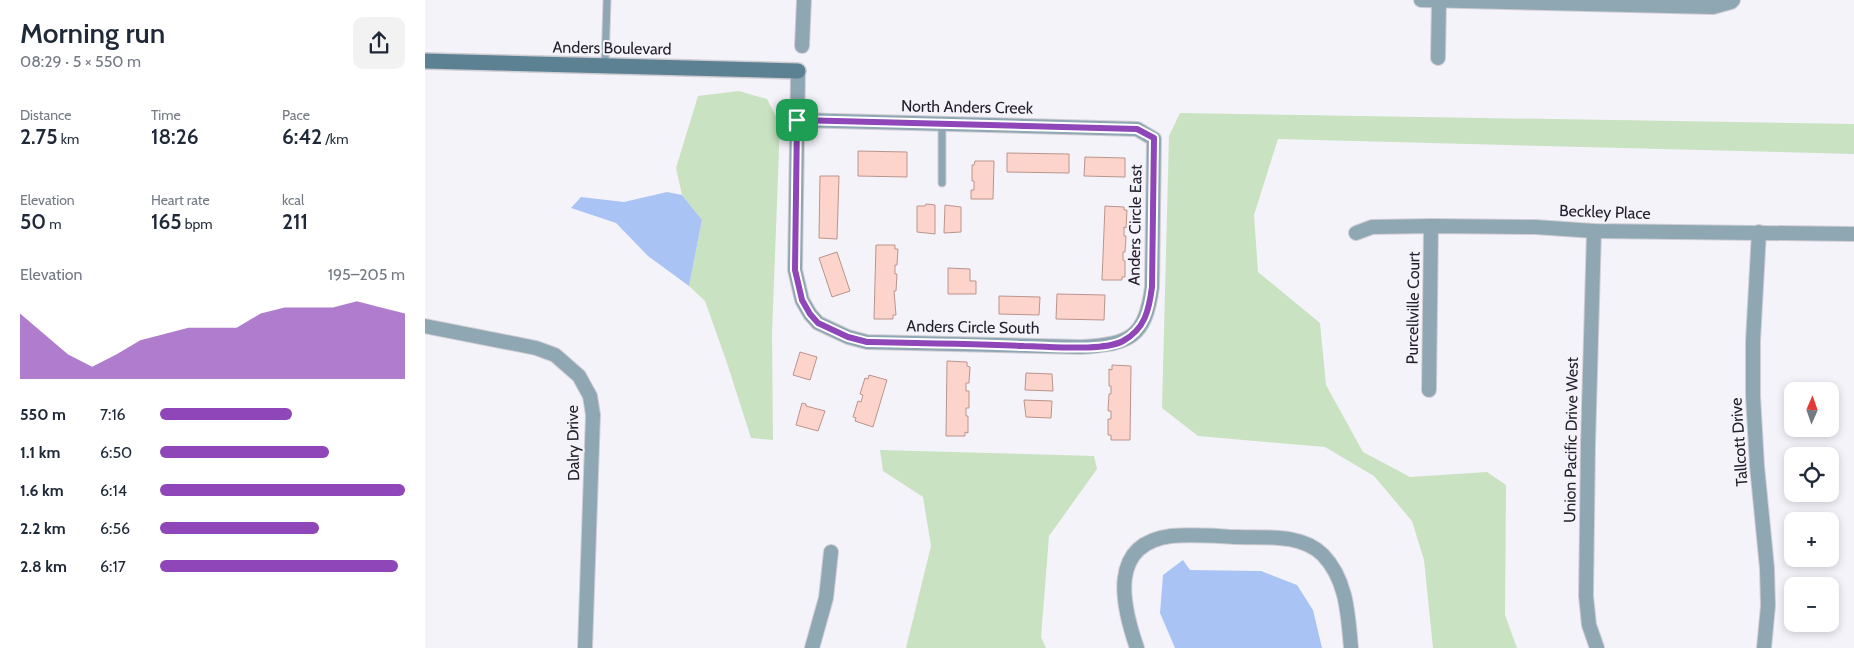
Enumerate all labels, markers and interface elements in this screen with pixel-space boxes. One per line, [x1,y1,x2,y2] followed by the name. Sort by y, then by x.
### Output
[20,16,165,50] text: Morning run
[353,17,405,69] button: share
[552,37,672,59] street label: Anders Boulevard
[20,52,141,71] text: 08:29 · 5 × 550 m
[901,96,1034,118] street label: North Anders Creek
[776,99,818,141] pin
[20,106,72,124] text: Distance
[151,106,181,124] text: Time
[282,106,310,124] text: Pace
[783,106,811,134] icon: arrive
[20,124,58,149] text: 2.75
[151,124,199,149] text: 18:26
[282,124,322,149] text: 6:42
[58,130,79,148] text: km
[322,130,348,148] text: /km
[1124,164,1146,286] street label: Anders Circle East
[20,191,75,209] text: Elevation
[151,191,210,209] text: Heart rate
[282,191,304,209] text: kcal
[1559,201,1651,223] street label: Beckley Place
[20,209,46,234] text: 50
[151,209,182,234] text: 165
[282,209,308,234] text: 211
[46,215,62,233] text: m
[182,215,213,233] text: bpm
[1403,251,1423,365] street label: Purcellville Court
[20,265,83,284] text: Elevation
[328,265,405,284] text: 195–205 m
[906,316,1040,338] street label: Anders Circle South
[1560,356,1582,523] street label: Union Pacific Drive West
[1784,382,1839,438] north arrow
[1784,382,1839,632] map controls
[1726,397,1752,487] street label: Tallcott Drive
[20,405,66,424] text: 550 m
[100,405,126,424] text: 7:16
[563,405,583,481] street label: Dalry Drive
[20,443,60,462] text: 1.1 km
[100,443,132,462] text: 6:50
[1784,447,1839,502] button: locate
[20,481,64,500] text: 1.6 km
[100,481,127,500] text: 6:14
[1784,512,1839,567] button: +
[20,519,66,538] text: 2.2 km
[100,519,130,538] text: 6:56
[20,557,67,576] text: 2.8 km
[100,557,126,576] text: 6:17
[1784,577,1839,632] button: −

